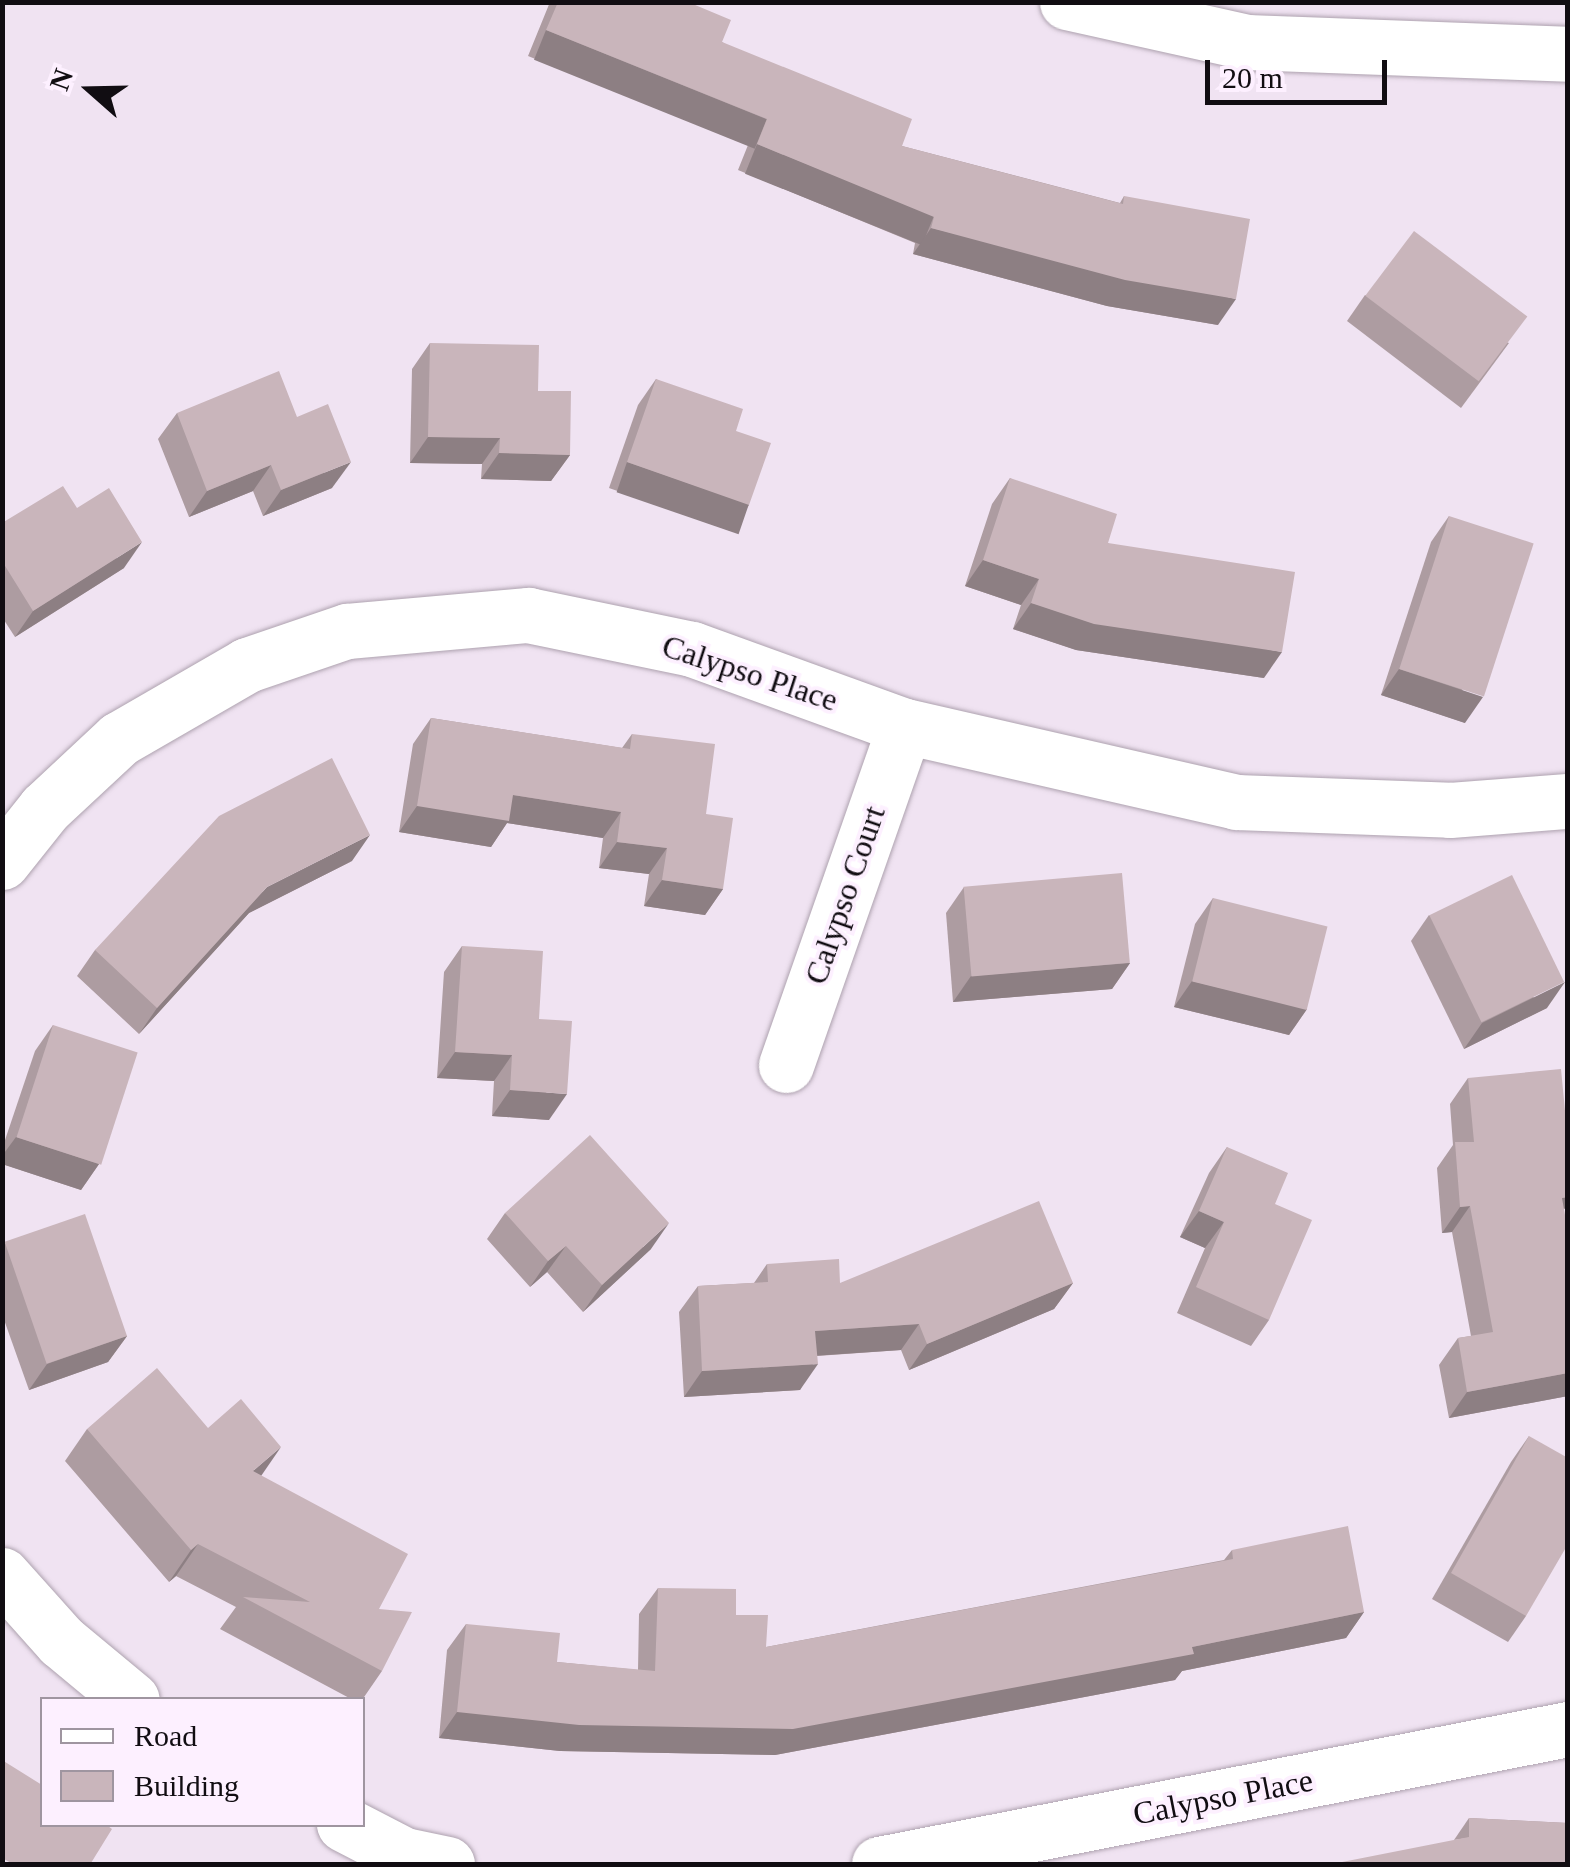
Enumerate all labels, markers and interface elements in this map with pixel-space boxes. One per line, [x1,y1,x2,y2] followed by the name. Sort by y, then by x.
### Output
[40,40,140,140] north arrow
[1210,40,1392,102] scale bar
[1222,61,1283,94] text: 20 m
[43,65,79,94] text: N
[657,627,843,719] street label: Calypso Place
[797,801,893,989] street label: Calypso Court
[40,1697,365,1827] legend
[134,1719,197,1752] text: Road
[1130,1761,1316,1833] street label: Calypso Place
[134,1769,239,1802] text: Building

